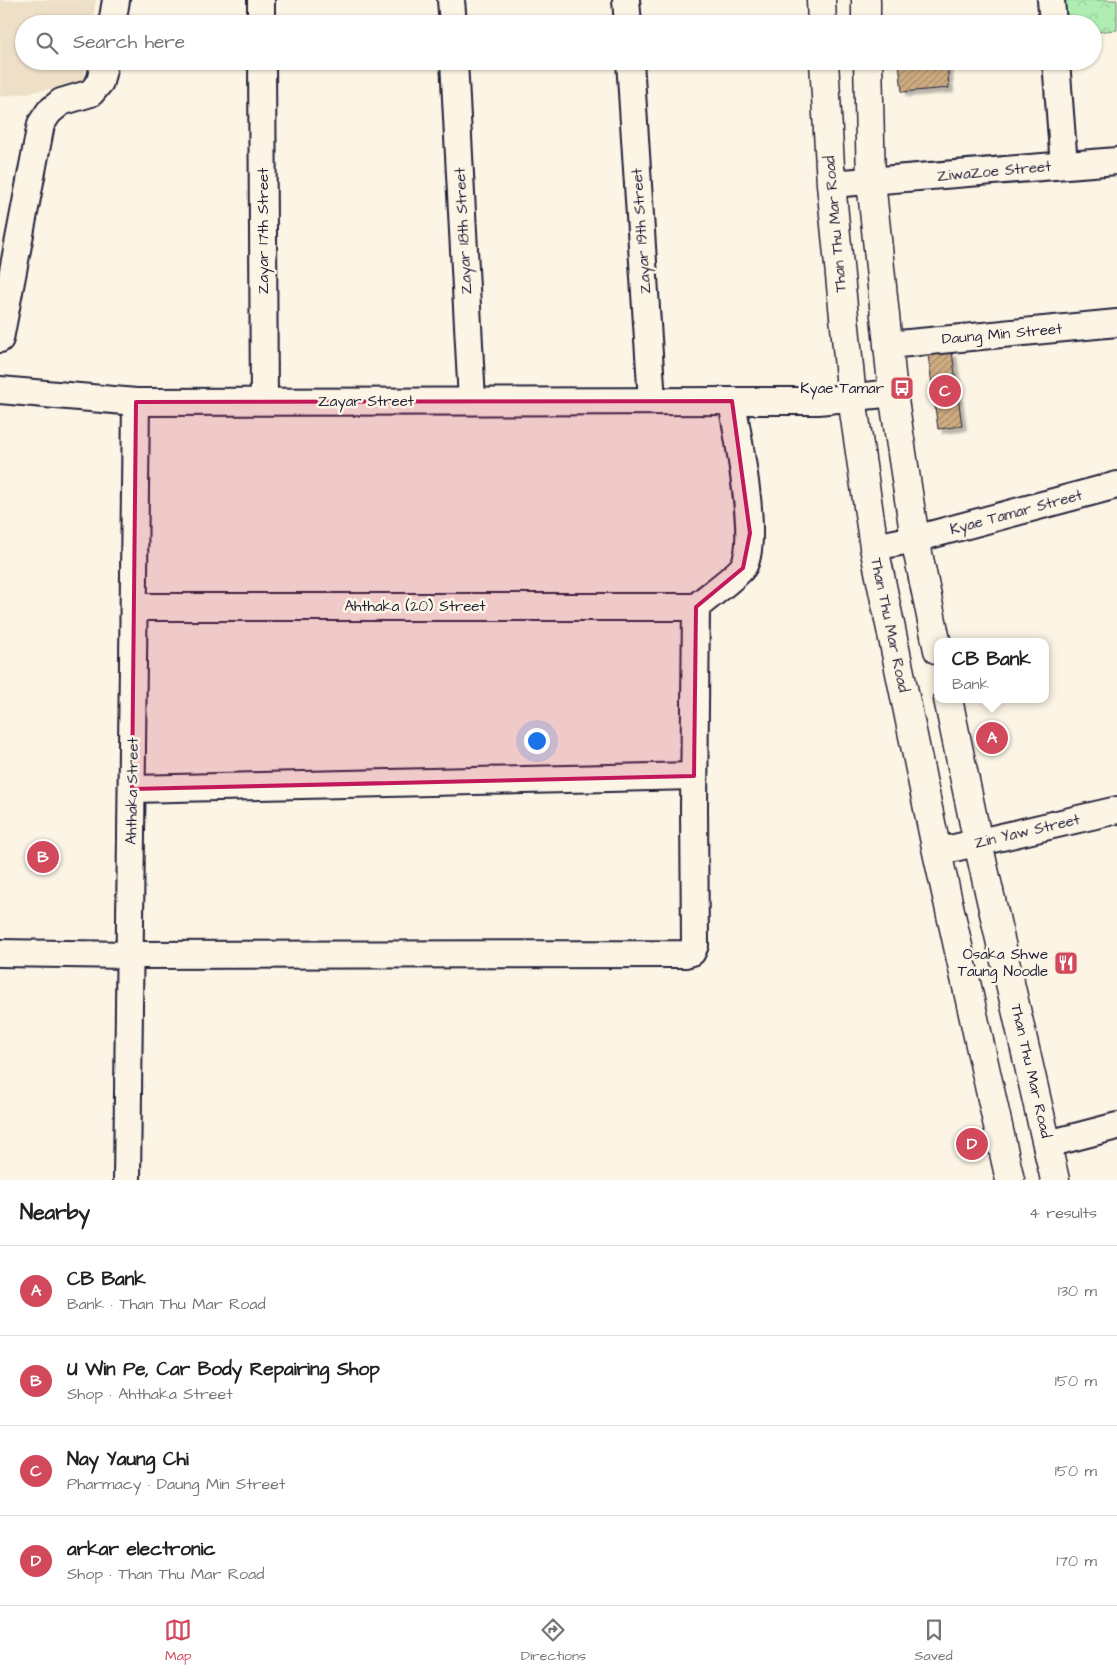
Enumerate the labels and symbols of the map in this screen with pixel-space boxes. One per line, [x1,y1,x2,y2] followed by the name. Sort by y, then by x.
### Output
[819,155,851,293] street label: Than Thu Mar Road
[936,156,1052,186] street label: ZiwaZoe Street
[449,167,478,295] street label: Zayar 18th Street
[626,167,657,294] street label: Zayar 19th Street
[253,168,275,294] street label: Zayar 17th Street
[941,318,1063,351] street label: Daung Min Street
[929,372,961,410] pin: C
[889,375,915,401] bus stop icon: Kyae Tamar
[800,378,884,400] place label: Kyae Tamar
[318,391,414,413] street label: Zayar Street
[948,484,1085,541] street label: Kyae Tamar Street
[865,556,915,695] street label: Than Thu Mar Road
[344,596,486,617] street label: Ahthaka (20) Street
[976,719,1008,757] pin: A
[524,728,550,754] your location
[121,737,143,845] street label: Ahthaka Street
[972,809,1082,853] street label: Zin Yaw Street
[27,838,59,876] pin: B
[958,944,1048,983] place label: Osaka Shwe Taung Noodle
[1053,950,1079,976] restaurant icon: Osaka Shwe Taung Noodle
[1005,1002,1057,1140] street label: Than Thu Mar Road
[956,1125,988,1163] pin: D

